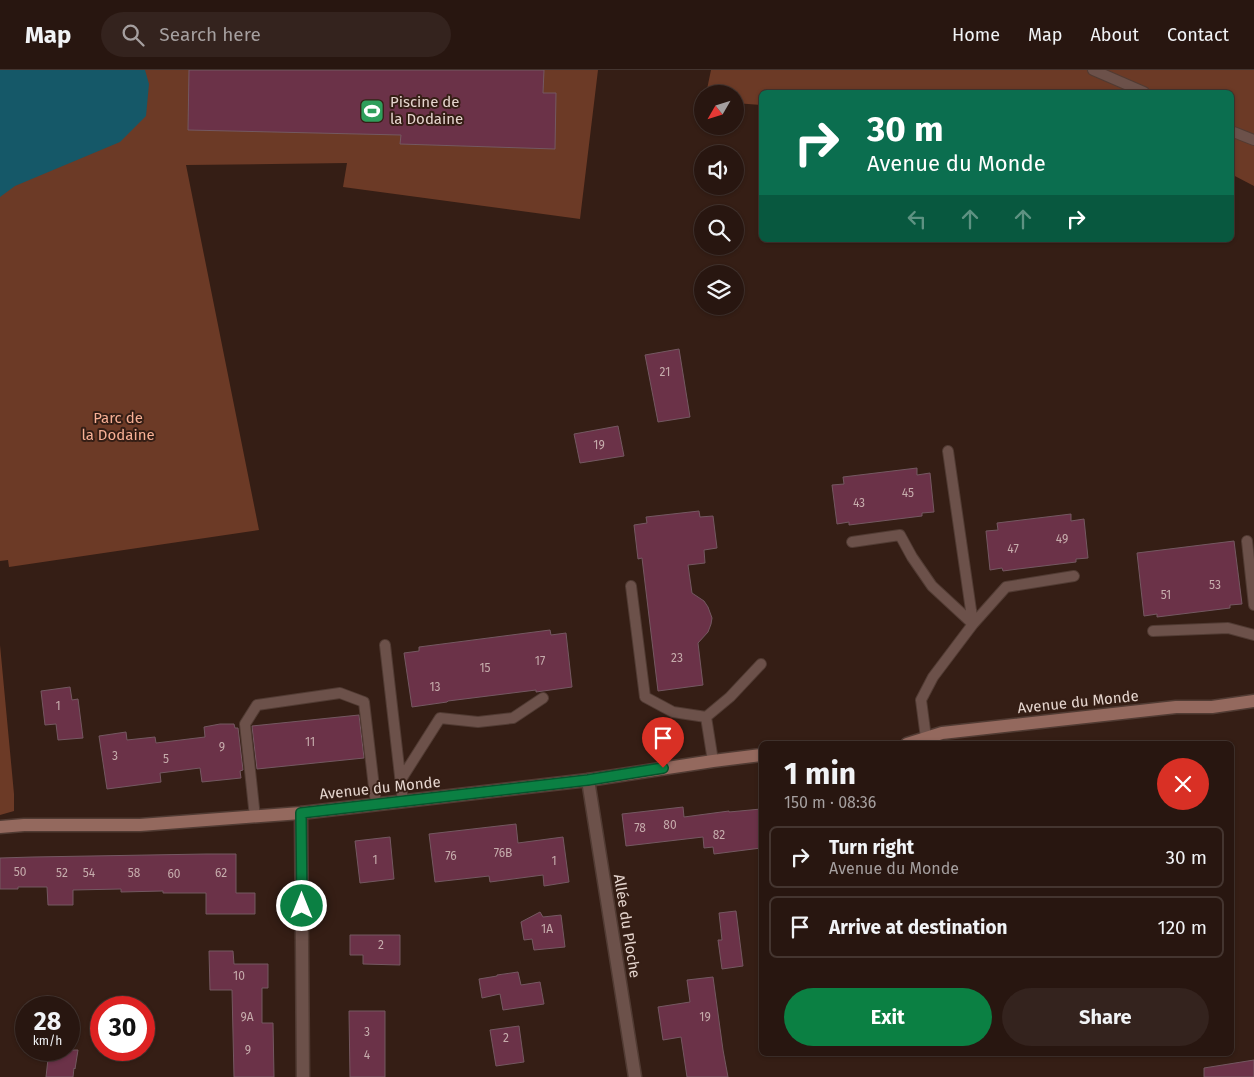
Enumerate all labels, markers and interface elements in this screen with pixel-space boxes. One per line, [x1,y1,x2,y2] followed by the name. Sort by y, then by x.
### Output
[101,12,451,57] search box
[25,21,71,49] text: Map
[119,21,147,49] icon: search
[159,23,261,46] text: Search here
[952,24,1000,46] text: Home
[1028,24,1062,46] text: Map
[1090,24,1139,46] text: About
[1167,24,1229,46] text: Contact
[694,85,744,135] north arrow
[694,85,744,315] map controls
[390,93,463,128] place label: Piscine de la Dodaine
[359,98,385,124] sports icon: Piscine de la Dodaine
[867,108,944,150] text: 30 m
[784,110,849,175] icon: right
[694,145,744,195] button: sound
[867,150,1046,177] text: Avenue du Monde
[694,205,744,255] button: search
[903,205,931,233] icon: left
[956,205,984,233] icon: ahead
[1009,205,1037,233] icon: ahead
[1062,205,1090,233] icon: right
[694,265,744,315] button: layers
[660,365,670,379] house number: 21
[81,409,155,444] park label: Parc de la Dodaine
[593,438,605,452] house number: 19
[902,486,914,500] house number: 45
[853,496,865,510] house number: 43
[1056,532,1068,546] house number: 49
[1007,542,1019,556] house number: 47
[1209,578,1221,592] house number: 53
[1161,588,1171,602] house number: 51
[671,651,683,665] house number: 23
[535,654,545,668] house number: 17
[479,661,491,675] house number: 15
[429,680,441,694] house number: 13
[1016,687,1140,717] street label: Avenue du Monde
[55,699,61,713] house number: 1
[642,717,684,768] pin
[649,724,677,752] icon: arrive
[305,735,315,749] house number: 11
[219,740,225,754] house number: 9
[112,749,118,763] house number: 3
[163,752,169,766] house number: 5
[784,756,856,792] text: 1 min
[1157,758,1209,810] button: close
[318,773,442,803] street label: Avenue du Monde
[784,793,876,812] text: 150 m · 08:36
[663,818,677,832] house number: 80
[634,821,646,835] house number: 78
[713,828,725,842] house number: 82
[829,836,914,859] text: Turn right
[786,843,814,871] icon: right
[494,846,512,860] house number: 76B
[1166,846,1207,869] text: 30 m
[445,849,457,863] house number: 76
[372,853,378,867] house number: 1
[551,854,557,868] house number: 1
[829,859,959,878] text: Avenue du Monde
[14,865,27,879] house number: 50
[56,866,68,880] house number: 52
[83,866,96,880] house number: 54
[128,866,141,880] house number: 58
[215,866,227,880] house number: 62
[167,867,181,881] house number: 60
[610,873,644,979] street label: Allée du Ploche
[275,879,327,931] position arrow
[786,913,814,941] icon: arrive
[829,916,1008,939] text: Arrive at destination
[1157,916,1207,939] text: 120 m
[541,922,553,936] house number: 1A
[378,938,384,952] house number: 2
[233,969,245,983] house number: 10
[784,988,992,1046] button: Exit
[1002,988,1209,1046] button: Share
[90,996,155,1061] speed limit sign: 30
[34,1007,61,1037] text: 28
[240,1010,254,1024] house number: 9A
[699,1010,711,1024] house number: 19
[364,1025,370,1039] house number: 3
[503,1031,509,1045] house number: 2
[33,1034,62,1048] text: km/h
[245,1043,251,1057] house number: 9
[364,1048,371,1062] house number: 4

